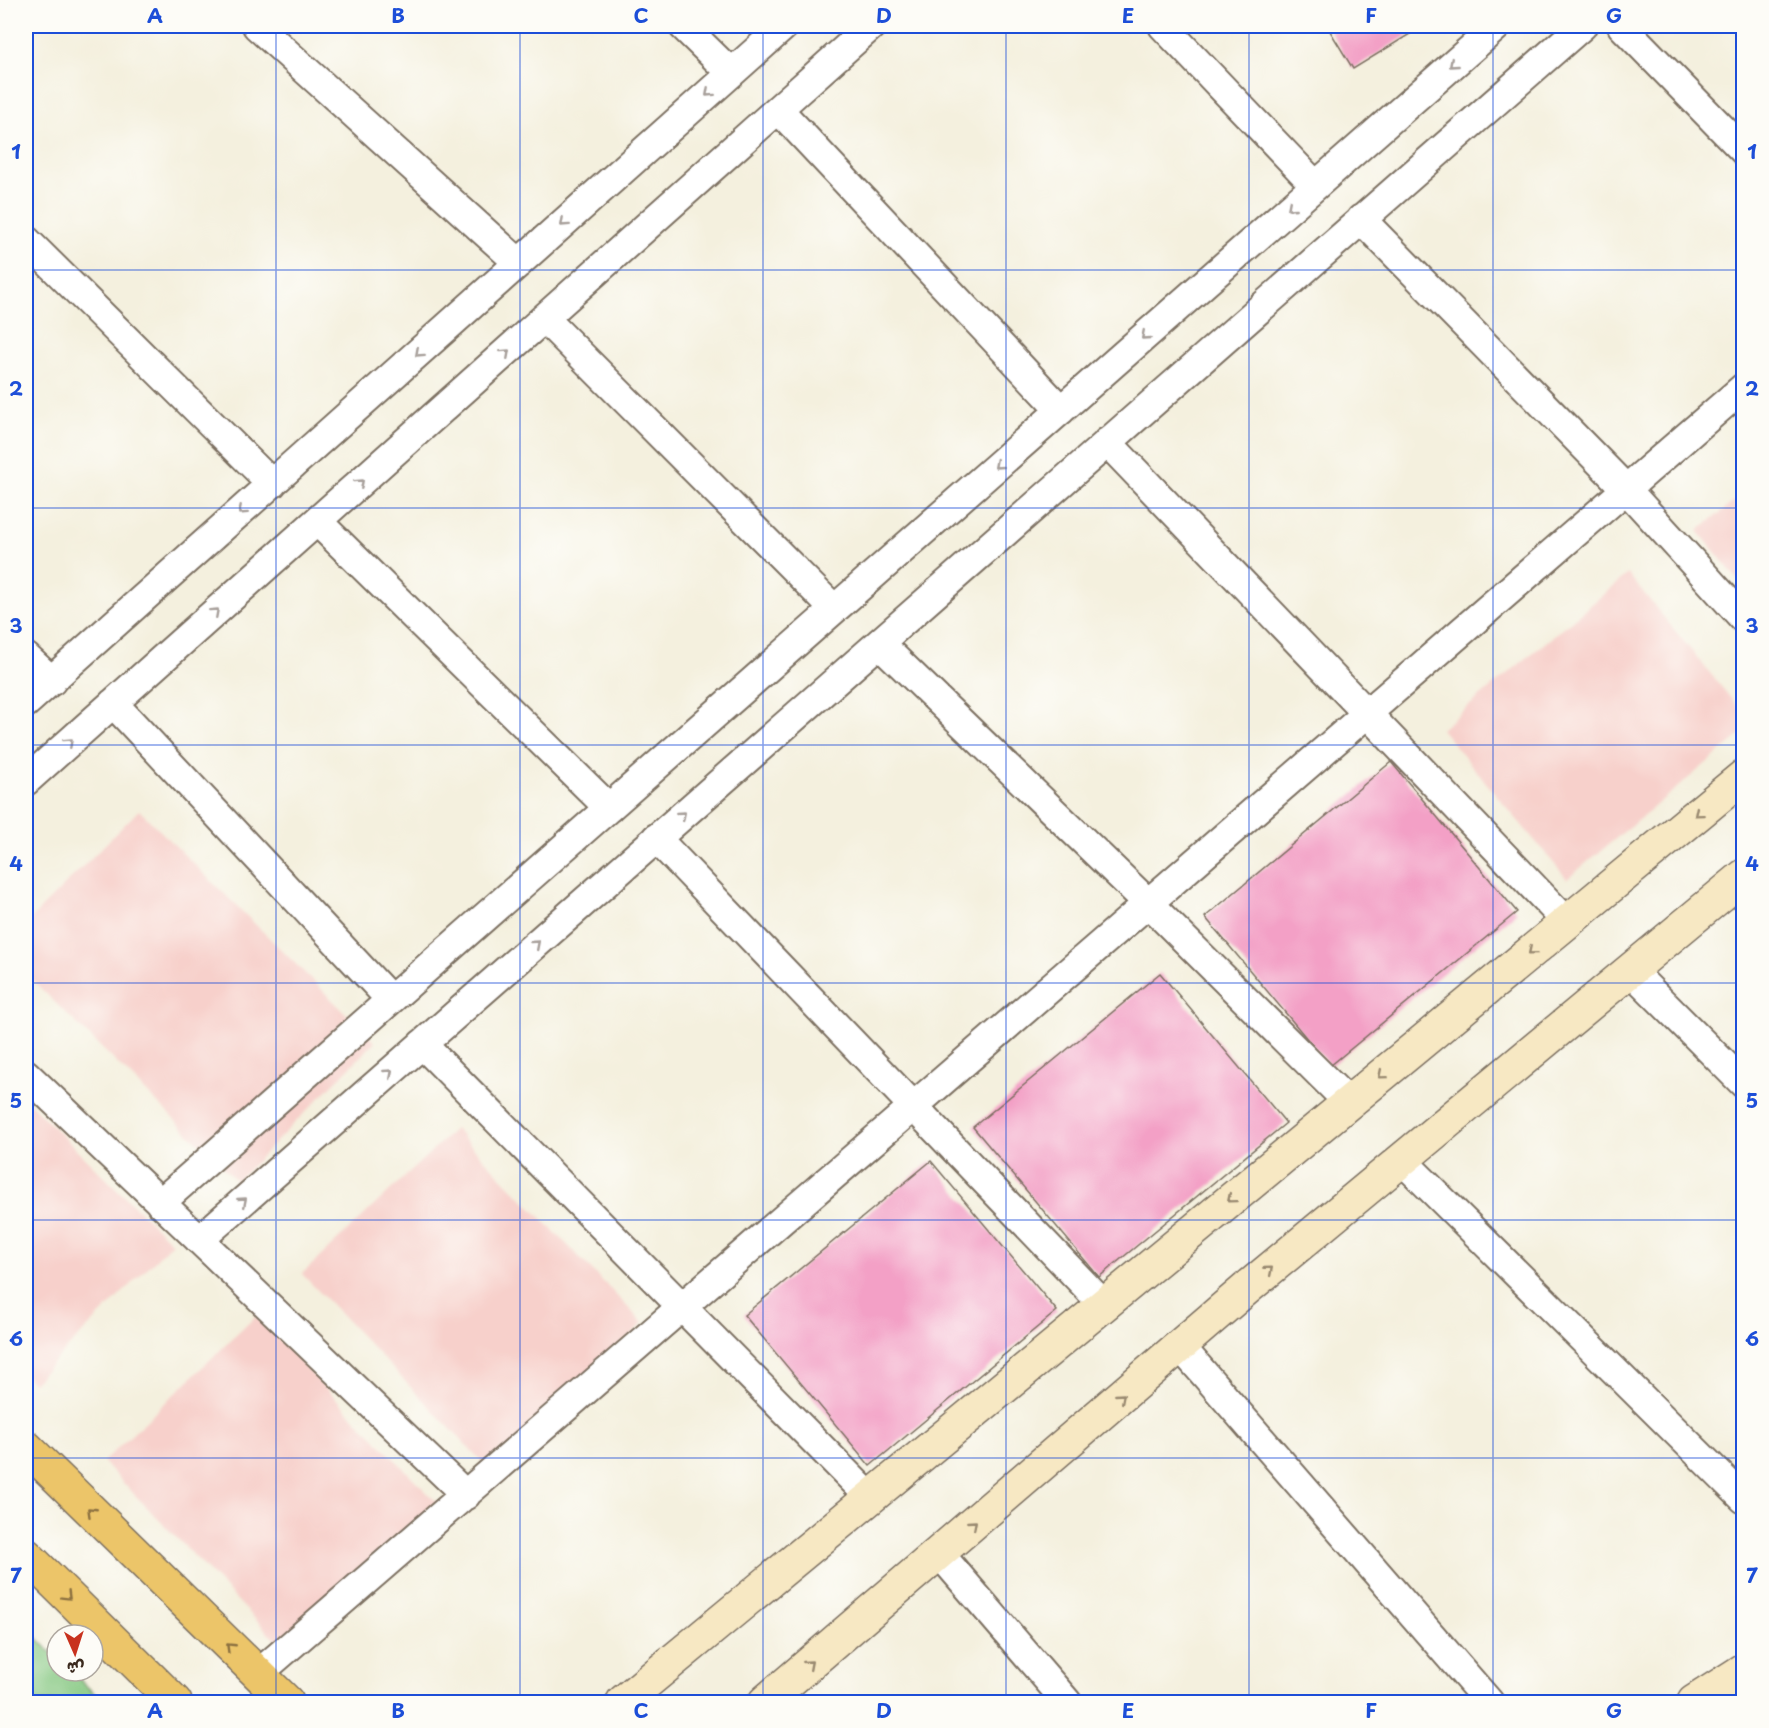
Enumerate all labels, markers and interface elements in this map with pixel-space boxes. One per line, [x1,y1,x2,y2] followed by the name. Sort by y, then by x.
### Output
[147,0,163,30] text: A
[391,0,405,30] text: B
[633,0,649,30] text: C
[876,0,892,30] text: D
[1122,0,1134,30] text: E
[1365,0,1377,30] text: F
[1606,0,1622,30] text: G
[1449,57,1460,68] one-way arrow
[706,86,716,97] one-way arrow
[11,136,21,166] text: 1
[1747,136,1757,166] text: 1
[1287,200,1298,211] one-way arrow
[560,216,571,227] one-way arrow
[1141,329,1152,340] one-way arrow
[415,346,426,357] one-way arrow
[499,349,509,360] one-way arrow
[9,373,23,403] text: 2
[1745,373,1759,403] text: 2
[994,458,1005,469] one-way arrow
[353,479,364,490] one-way arrow
[238,504,249,515] one-way arrow
[208,608,218,619] one-way arrow
[9,610,23,640] text: 3
[1745,610,1759,640] text: 3
[62,738,73,749] one-way arrow
[1694,806,1705,817] one-way arrow
[675,812,686,823] one-way arrow
[9,848,23,878] text: 4
[1745,848,1759,878] text: 4
[529,940,540,951] one-way arrow
[1528,943,1539,954] one-way arrow
[1378,1067,1389,1078] one-way arrow
[382,1069,393,1080] one-way arrow
[10,1085,22,1115] text: 5
[1746,1085,1758,1115] text: 5
[1227,1192,1238,1203] one-way arrow
[236,1197,246,1208] one-way arrow
[1262,1266,1273,1277] one-way arrow
[9,1323,23,1353] text: 6
[1745,1323,1759,1353] text: 6
[1114,1393,1125,1404] one-way arrow
[87,1507,97,1518] one-way arrow
[966,1520,977,1531] one-way arrow
[10,1560,22,1590] text: 7
[1746,1560,1758,1590] text: 7
[61,1589,71,1600] one-way arrow
[45,1623,105,1683] north arrow
[227,1643,237,1654] one-way arrow
[66,1657,85,1681] text: ش
[802,1661,813,1672] one-way arrow
[147,1695,163,1725] text: A
[391,1695,405,1725] text: B
[633,1695,649,1725] text: C
[876,1695,892,1725] text: D
[1122,1695,1134,1725] text: E
[1365,1695,1377,1725] text: F
[1606,1695,1622,1725] text: G

